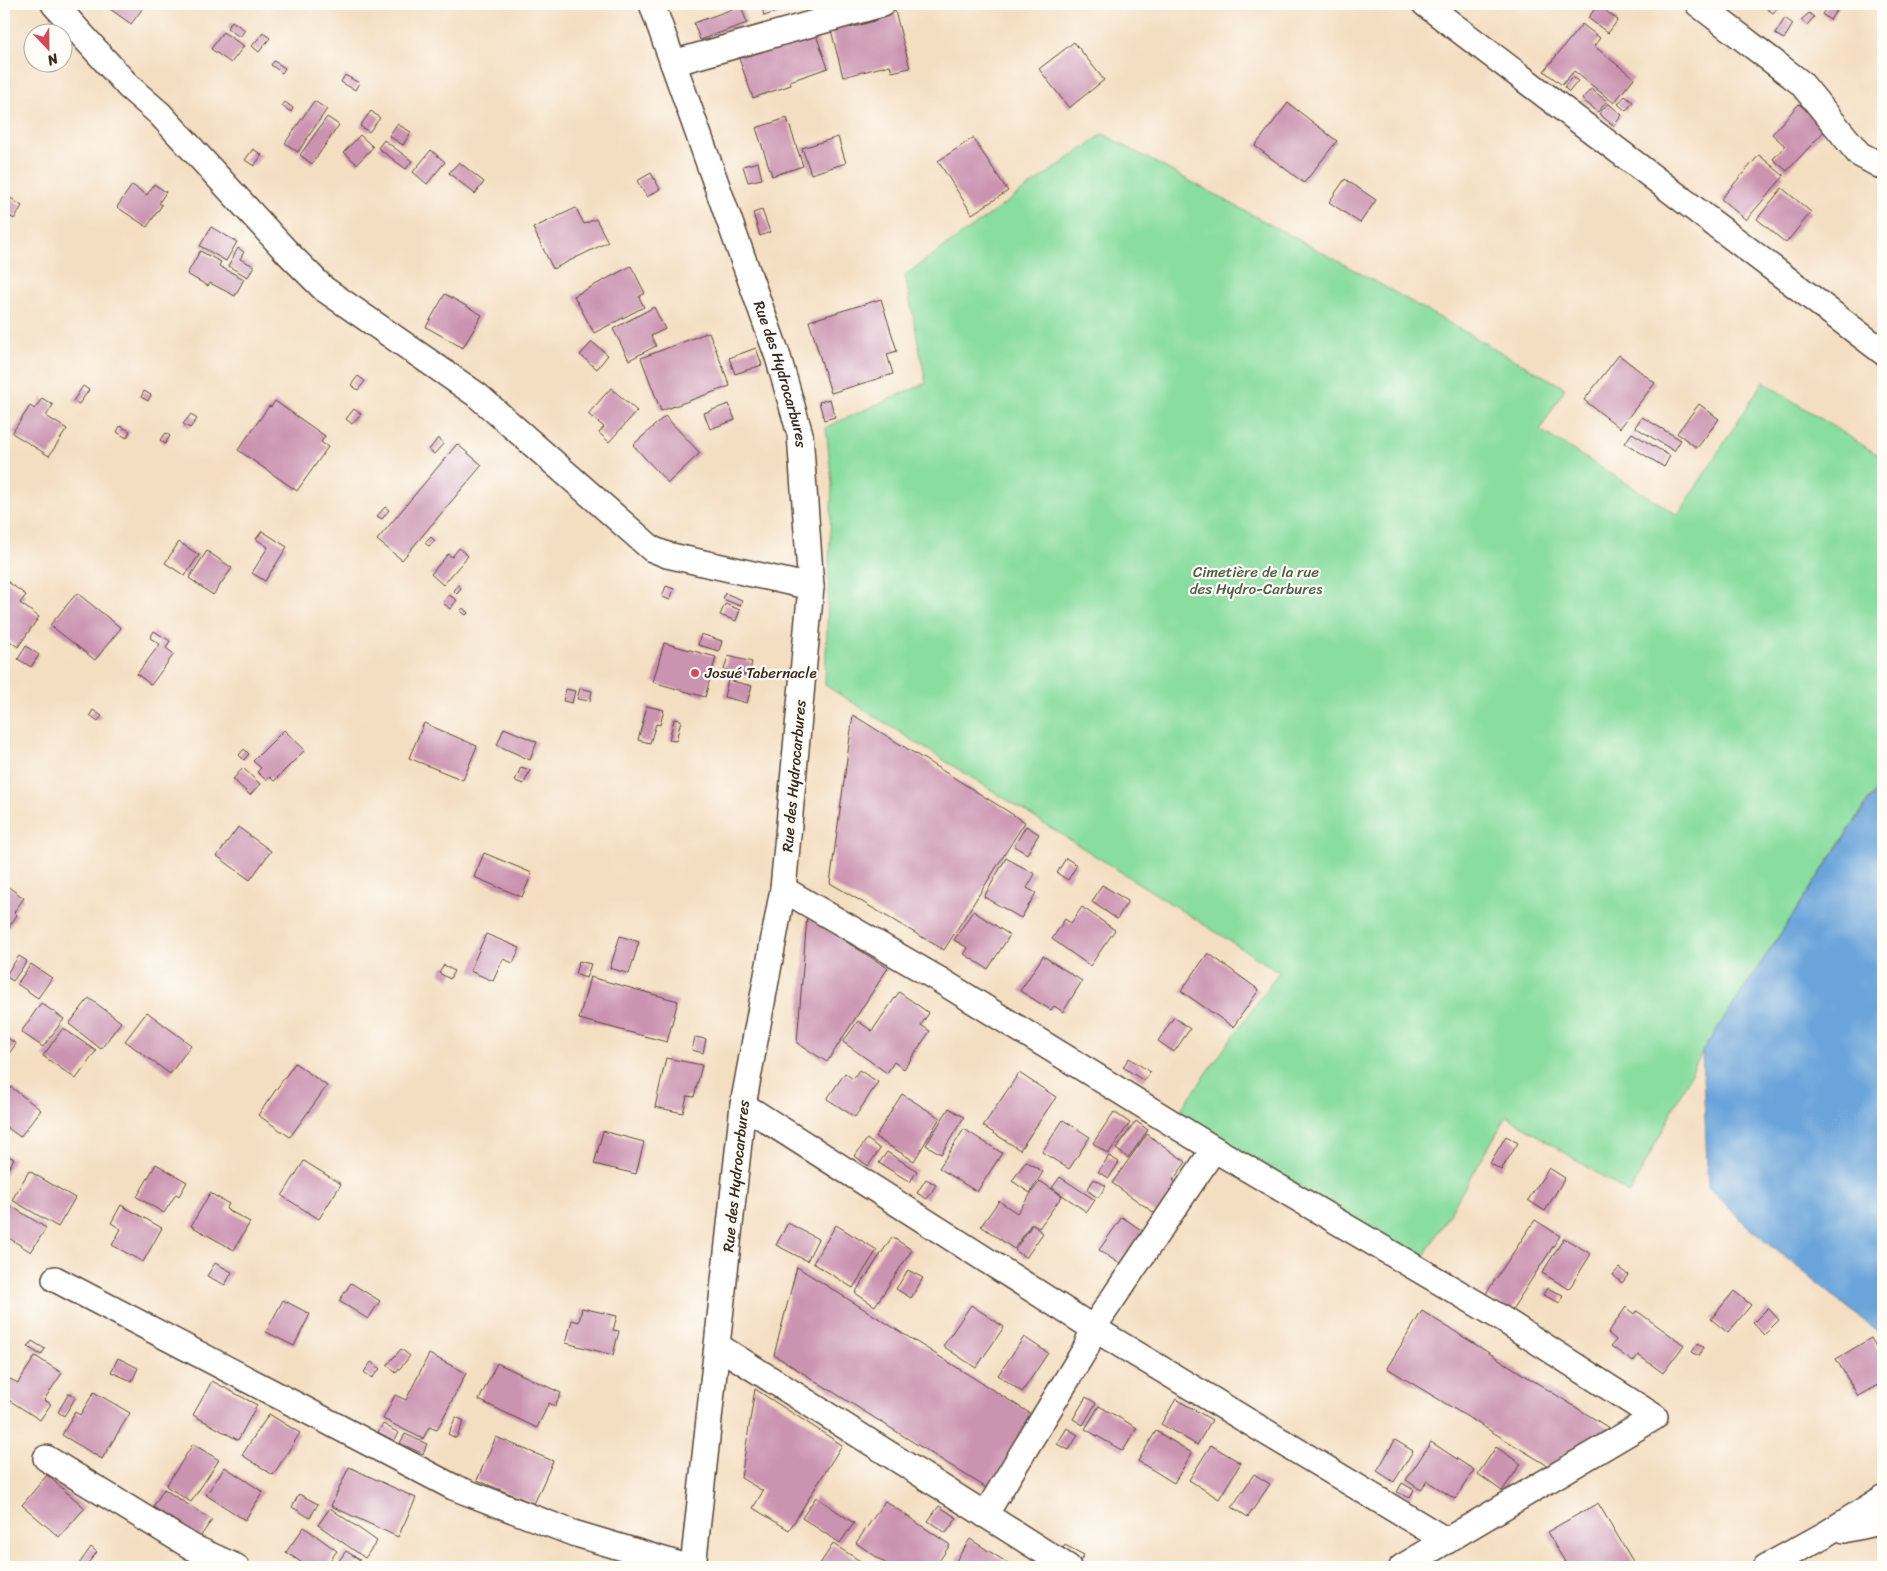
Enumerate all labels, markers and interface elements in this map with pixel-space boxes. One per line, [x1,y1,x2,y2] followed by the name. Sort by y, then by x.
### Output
[22,22,72,72] north arrow
[43,46,63,73] text: N
[746,297,814,448] street label: Rue des Hydrocarbures
[1190,559,1323,602] park label: Cimetière de la rue des Hydro-Carbures
[704,660,817,686] place label: Josué Tabernacle
[689,667,701,679] marker: Josué Tabernacle
[774,699,814,853] street label: Rue des Hydrocarbures
[715,1099,757,1253] street label: Rue des Hydrocarbures

